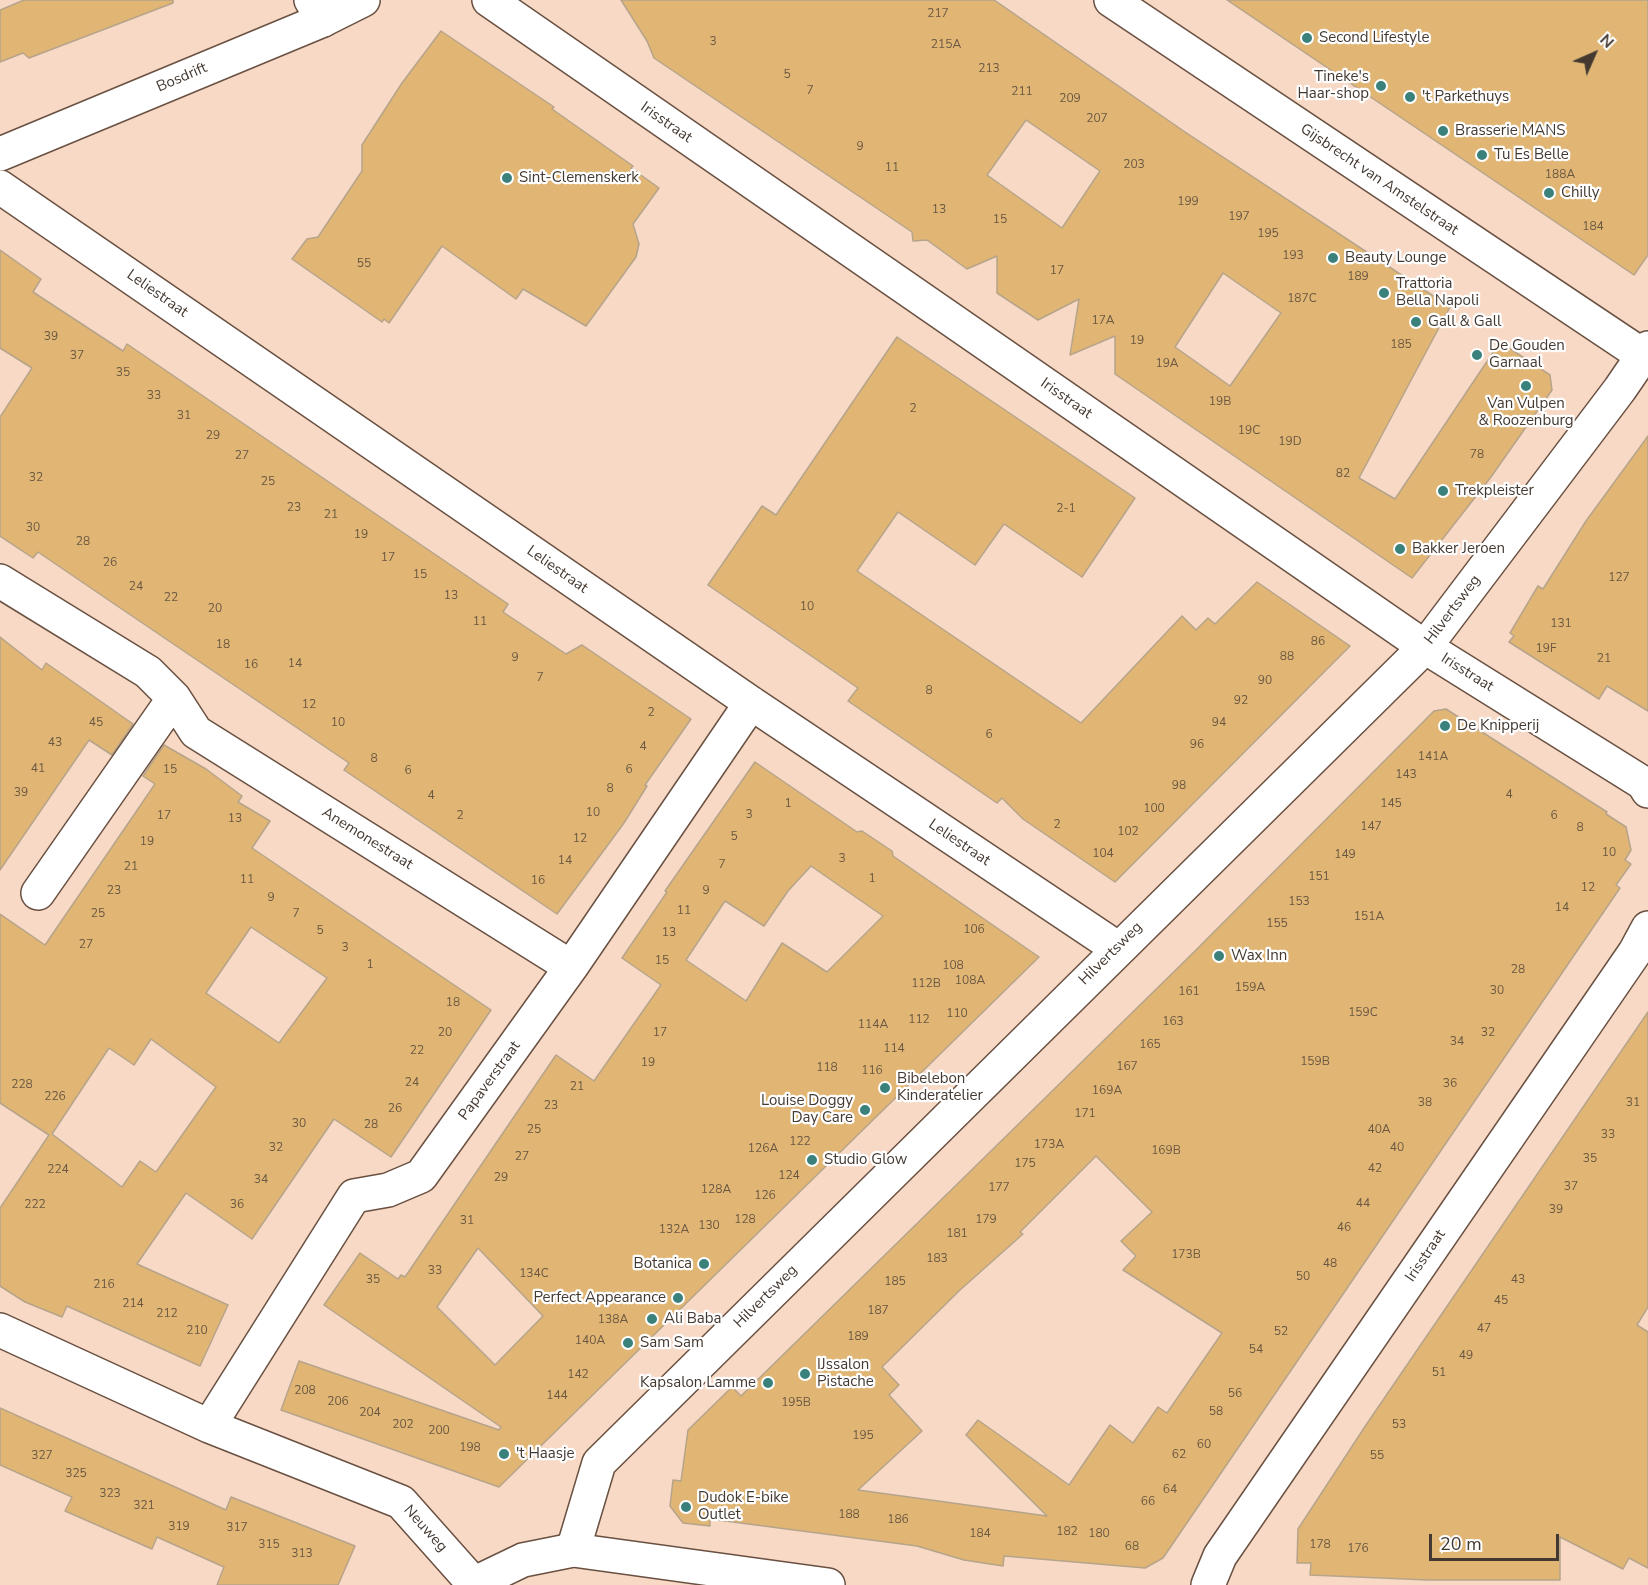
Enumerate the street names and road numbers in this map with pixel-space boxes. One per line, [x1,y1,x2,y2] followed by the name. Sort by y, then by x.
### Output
[154,59,210,97] street label: Bosdrift
[637,99,695,147] street label: Irisstraat
[1297,120,1461,240] street label: Gijsbrecht van Amstelstraat
[123,266,191,322] street label: Leliestraat
[1037,375,1095,423] street label: Irisstraat
[523,542,591,598] street label: Leliestraat
[1421,572,1485,648] street label: Hilvertsweg
[1437,650,1497,696] street label: Irisstraat
[318,804,416,874] street label: Anemonestraat
[925,816,993,870] street label: Leliestraat
[1076,919,1146,989] street label: Hilvertsweg
[455,1038,525,1124] street label: Papaverstraat
[1402,1227,1450,1285] street label: Irisstraat
[731,1262,801,1332] street label: Hilvertsweg
[399,1502,451,1556] street label: Neuweg

